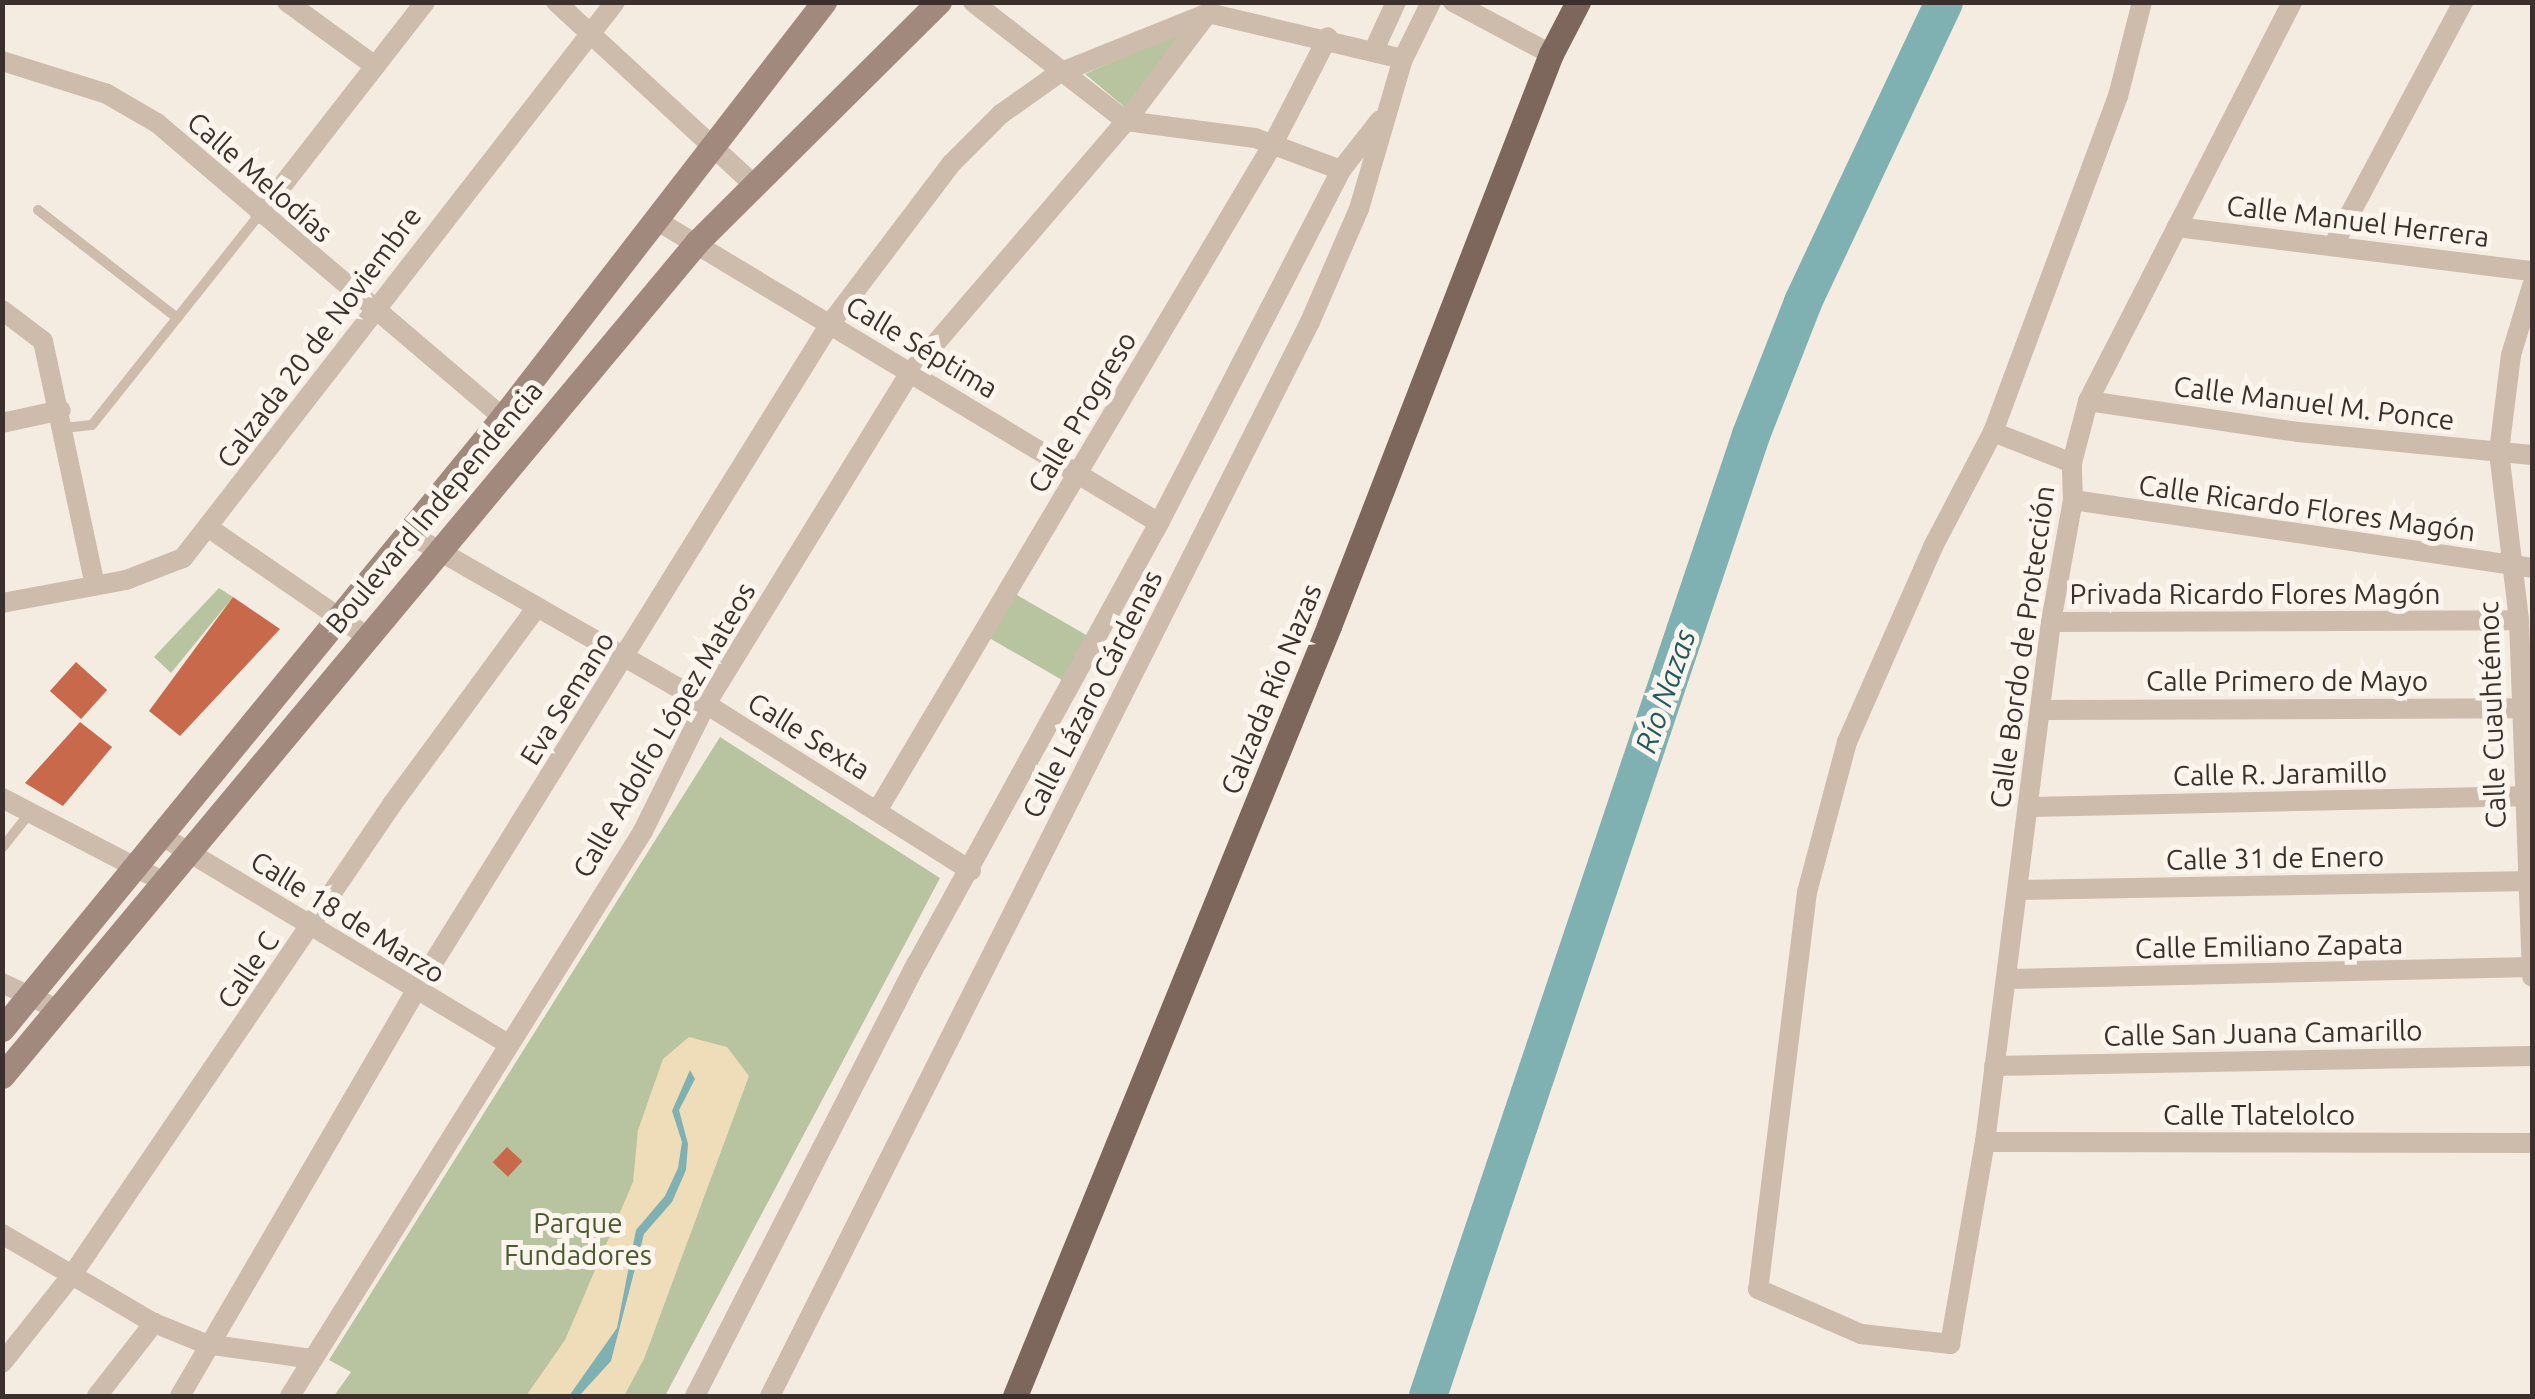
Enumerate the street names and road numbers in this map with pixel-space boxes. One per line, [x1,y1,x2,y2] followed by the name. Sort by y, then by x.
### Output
[181,105,339,249] street label: Calle Melodías
[2225,188,2491,254] street label: Calle Manuel Herrera
[210,200,428,474] street label: Calzada 20 de Noviembre
[840,289,1004,405] street label: Calle Séptima
[1021,325,1143,499] street label: Calle Progreso
[2172,369,2456,437] street label: Calle Manuel M. Ponce
[319,374,549,640] street label: Boulevard Independencia
[2136,468,2478,548] street label: Calle Ricardo Flores Magón
[1983,483,2061,811] street label: Calle Bordo de Protección
[1015,564,1169,824] street label: Calle Lázaro Cárdenas
[566,576,762,884] street label: Calle Adolfo López Mateos
[2070,577,2440,611] street label: Privada Ricardo Flores Magón
[1213,579,1329,799] street label: Calzada Río Nazas
[2471,601,2513,829] street label: Calle Cuauhtémoc
[513,625,621,771] street label: Eva Semano
[2146,664,2428,698] street label: Calle Primero de Mayo
[742,685,876,787] street label: Calle Sexta
[2172,755,2388,793] street label: Calle R. Jaramillo
[2165,839,2385,877] street label: Calle 31 de Enero
[245,844,451,990] street label: Calle 18 de Marzo
[210,925,286,1015] street label: Calle C
[2134,927,2404,965] street label: Calle Emiliano Zapata
[2103,1013,2423,1053] street label: Calle San Juana Camarillo
[2163,1098,2355,1132] street label: Calle Tlatelolco

